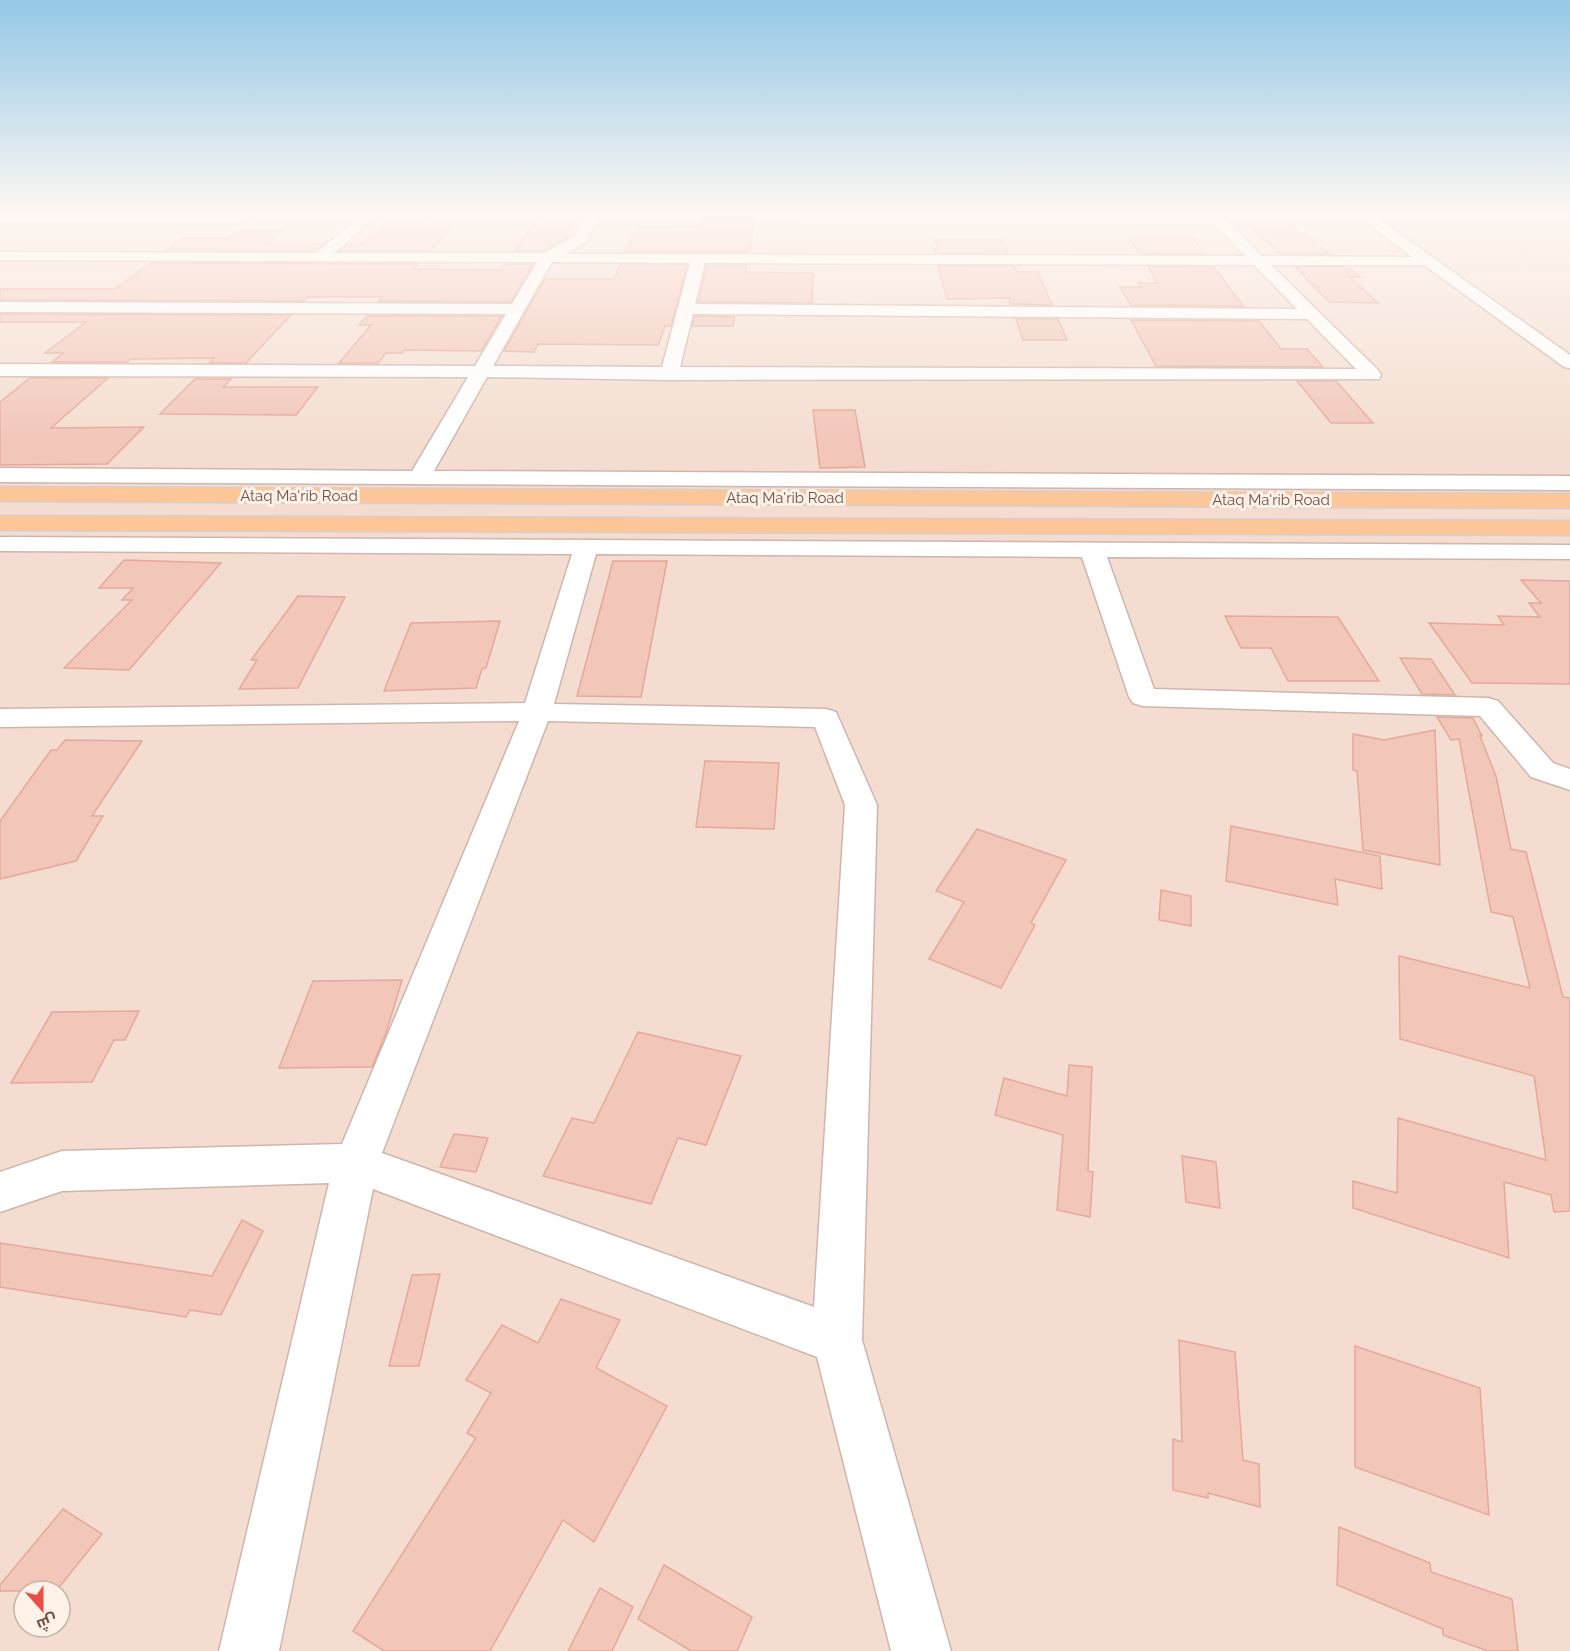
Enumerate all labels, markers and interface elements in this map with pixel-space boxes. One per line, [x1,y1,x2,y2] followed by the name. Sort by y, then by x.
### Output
[240,487,358,505] street label: Ataq Ma'rib Road
[726,489,844,507] street label: Ataq Ma'rib Road
[1212,491,1330,509] street label: Ataq Ma'rib Road
[12,1579,72,1639] north arrow
[34,1610,60,1635] text: ش

